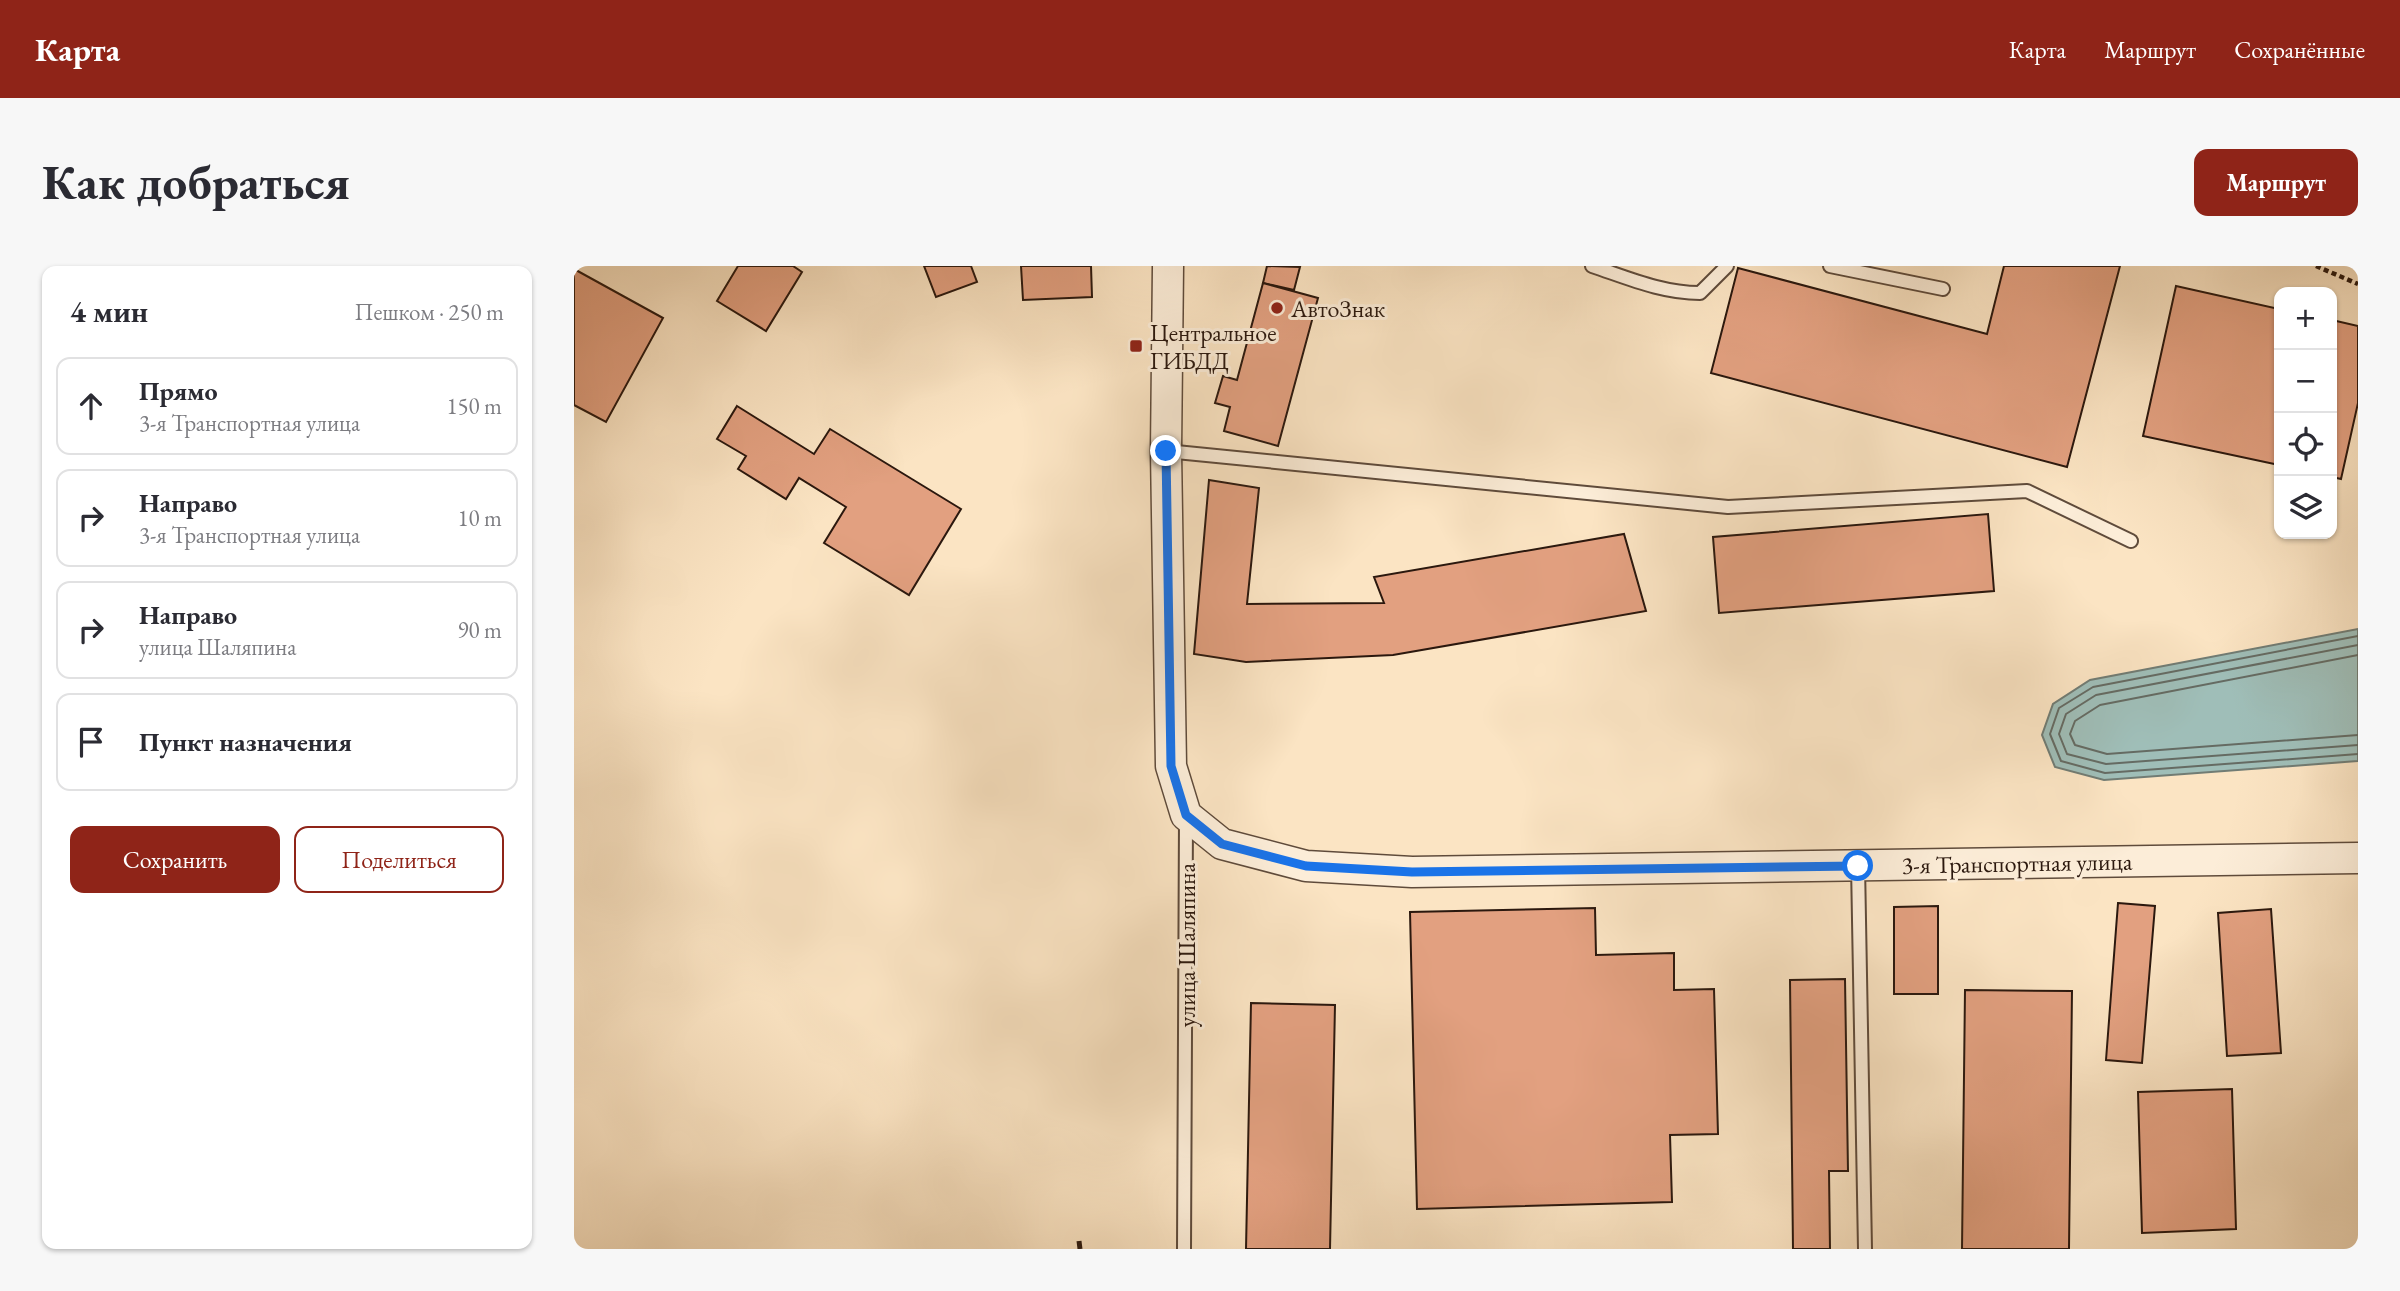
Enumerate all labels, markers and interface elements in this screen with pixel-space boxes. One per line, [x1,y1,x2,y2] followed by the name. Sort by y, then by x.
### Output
[35,28,120,71] text: Карта
[2009,34,2066,65] text: Карта
[2104,34,2196,65] text: Маршрут
[2234,34,2365,65] text: Сохранённые
[2194,149,2358,216] button: Маршрут
[42,150,350,214] text: Как добраться
[2274,287,2337,539] map controls
[2274,287,2337,350] button: +
[70,292,148,331] text: 4 мин
[1290,293,1386,324] place label: АвтоЗнак
[355,297,504,327] text: Пешком · 250 m
[1269,300,1285,316] marker: АвтоЗнак
[1150,317,1277,376] place label: Центральное ГИБДД
[1128,338,1144,354] marker: Центральное ГИБДД
[2274,350,2337,413] button: −
[139,374,218,408] text: Прямо
[72,387,110,425] icon: ahead
[446,391,502,421] text: 150 m
[139,408,360,438] text: 3-я Транспортная улица
[2274,413,2337,476] button: locate
[1150,435,1181,466] route end
[2274,476,2337,539] button: layers
[139,486,237,520] text: Направо
[72,499,110,537] icon: right
[457,503,502,533] text: 10 m
[139,520,360,550] text: 3-я Транспортная улица
[139,598,237,632] text: Направо
[72,611,110,649] icon: right
[457,615,502,645] text: 90 m
[139,632,296,662] text: улица Шаляпина
[72,723,110,761] icon: arrive
[139,725,352,759] text: Пункт назначения
[70,826,280,893] button: Сохранить
[294,826,504,893] button: Поделиться
[1901,845,2133,881] street label: 3-я Транспортная улица
[1842,850,1873,881] route start
[1171,862,1202,1027] street label: улица Шаляпина

